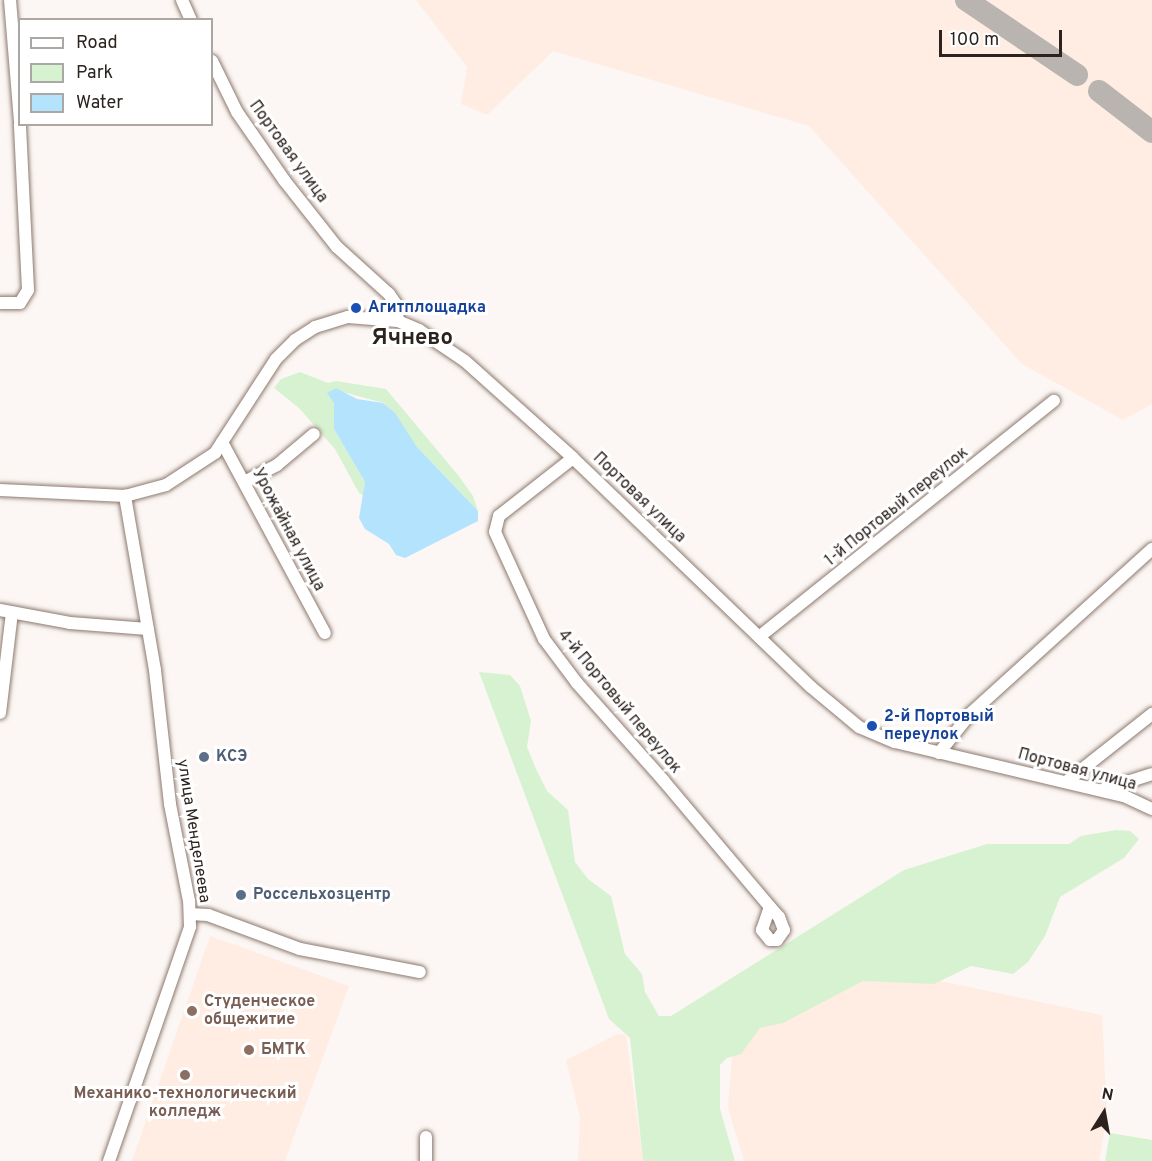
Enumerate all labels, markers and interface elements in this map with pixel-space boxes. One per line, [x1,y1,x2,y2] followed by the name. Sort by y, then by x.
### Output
[18,18,213,126] legend
[942,18,1065,56] scale bar
[950,29,999,52] text: 100 m
[76,32,118,55] text: Road
[76,62,113,85] text: Park
[76,92,123,115] text: Water
[244,97,332,207] street label: Портовая улица
[368,298,486,318] place label: Агитплощадка
[349,301,363,315] marker: Агитплощадка
[371,326,453,352] district label: Ячнево
[822,443,972,571] street label: 1-й Портовый переулок
[589,449,689,547] street label: Портовая улица
[248,465,328,595] street label: Урожайная улица
[553,626,685,778] street label: 4-й Портовый переулок
[884,707,994,745] place label: 2-й Портовый переулок
[865,719,879,733] marker: 2-й Портовый переулок
[1016,745,1138,795] street label: Портовая улица
[216,747,248,767] place label: КСЭ
[197,750,211,764] marker: КСЭ
[172,758,214,904] street label: улица Менделеева
[253,885,391,905] place label: Россельхозцентр
[234,888,248,902] marker: Россельхозцентр
[204,992,315,1030] place label: Студенческое общежитие
[185,1004,199,1018] marker: Студенческое общежитие
[261,1040,306,1060] place label: БМТК
[242,1043,256,1057] marker: БМТК
[178,1068,192,1082] marker: Механико-технологический колледж
[1074,1083,1134,1143] north arrow
[73,1084,297,1122] place label: Механико-технологический колледж
[1100,1084,1115,1106] text: N

